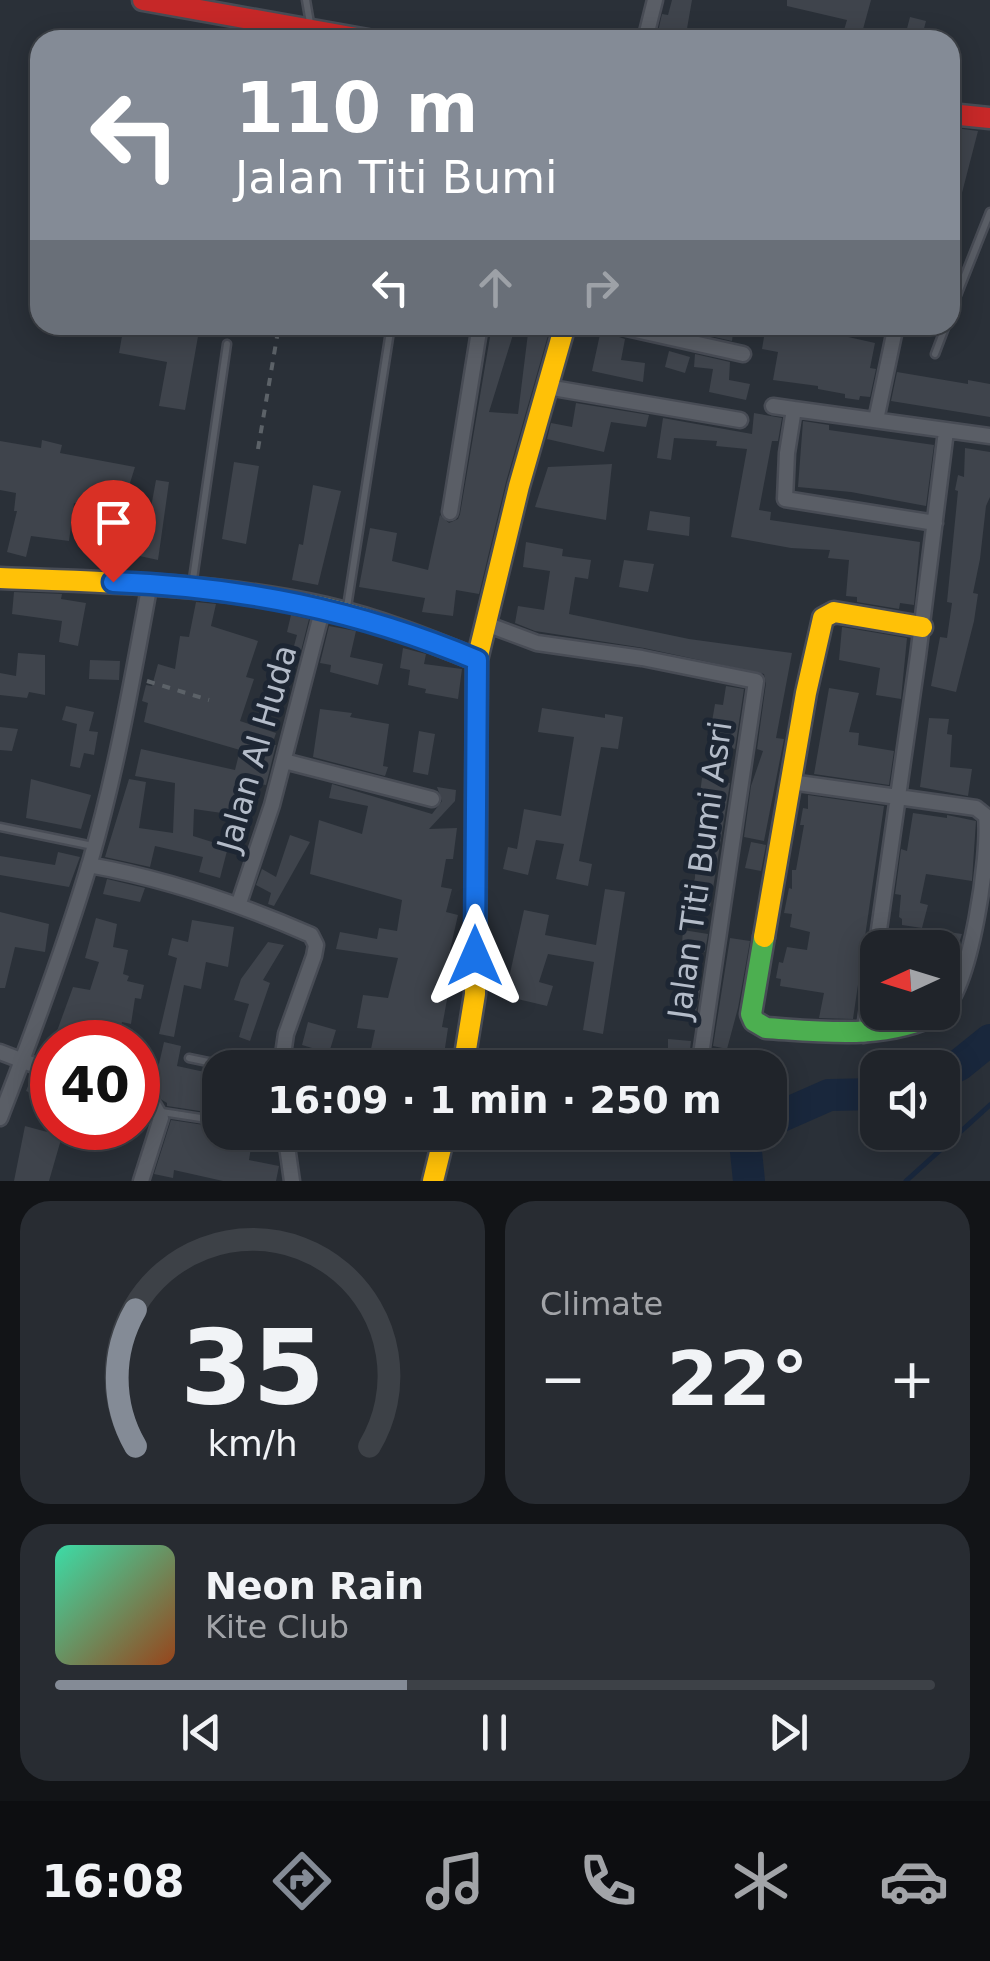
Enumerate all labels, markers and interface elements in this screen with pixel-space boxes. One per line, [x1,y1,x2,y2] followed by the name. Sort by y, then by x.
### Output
[235,67,478,149] text: 110 m
[70,70,200,200] icon: left
[235,151,558,204] text: Jalan Titi Bumi
[363,260,418,315] icon: left
[468,260,523,315] icon: ahead
[573,260,628,315] icon: right
[71,480,156,583] pin
[86,495,141,550] icon: arrive
[209,640,305,858] street label: Jalan Al Huda
[660,719,740,1023] street label: Jalan Titi Bumi Asri
[423,904,527,1008] position arrow
[860,930,960,1030] north arrow
[860,930,960,1150] map controls
[30,1020,160,1150] speed limit sign: 40
[860,1050,960,1150] button: sound
[267,1078,722,1122] text: 16:09 · 1 min · 250 m
[540,1285,663,1323] text: Climate
[180,1307,325,1429] text: 35
[667,1335,808,1423] text: 22°
[540,1347,586,1411] text: −
[889,1347,935,1411] text: +
[207,1423,298,1464] text: km/h
[205,1564,424,1608] text: Neon Rain
[205,1608,349,1646] text: Kite Club
[174,1705,229,1760] icon: previous
[467,1705,522,1760] icon: pause
[761,1705,816,1760] icon: next
[267,1846,337,1916] icon: directions
[420,1846,490,1916] icon: music
[573,1846,643,1916] icon: phone
[726,1846,796,1916] icon: climate
[879,1846,949,1916] icon: car
[41,1855,185,1908] text: 16:08

